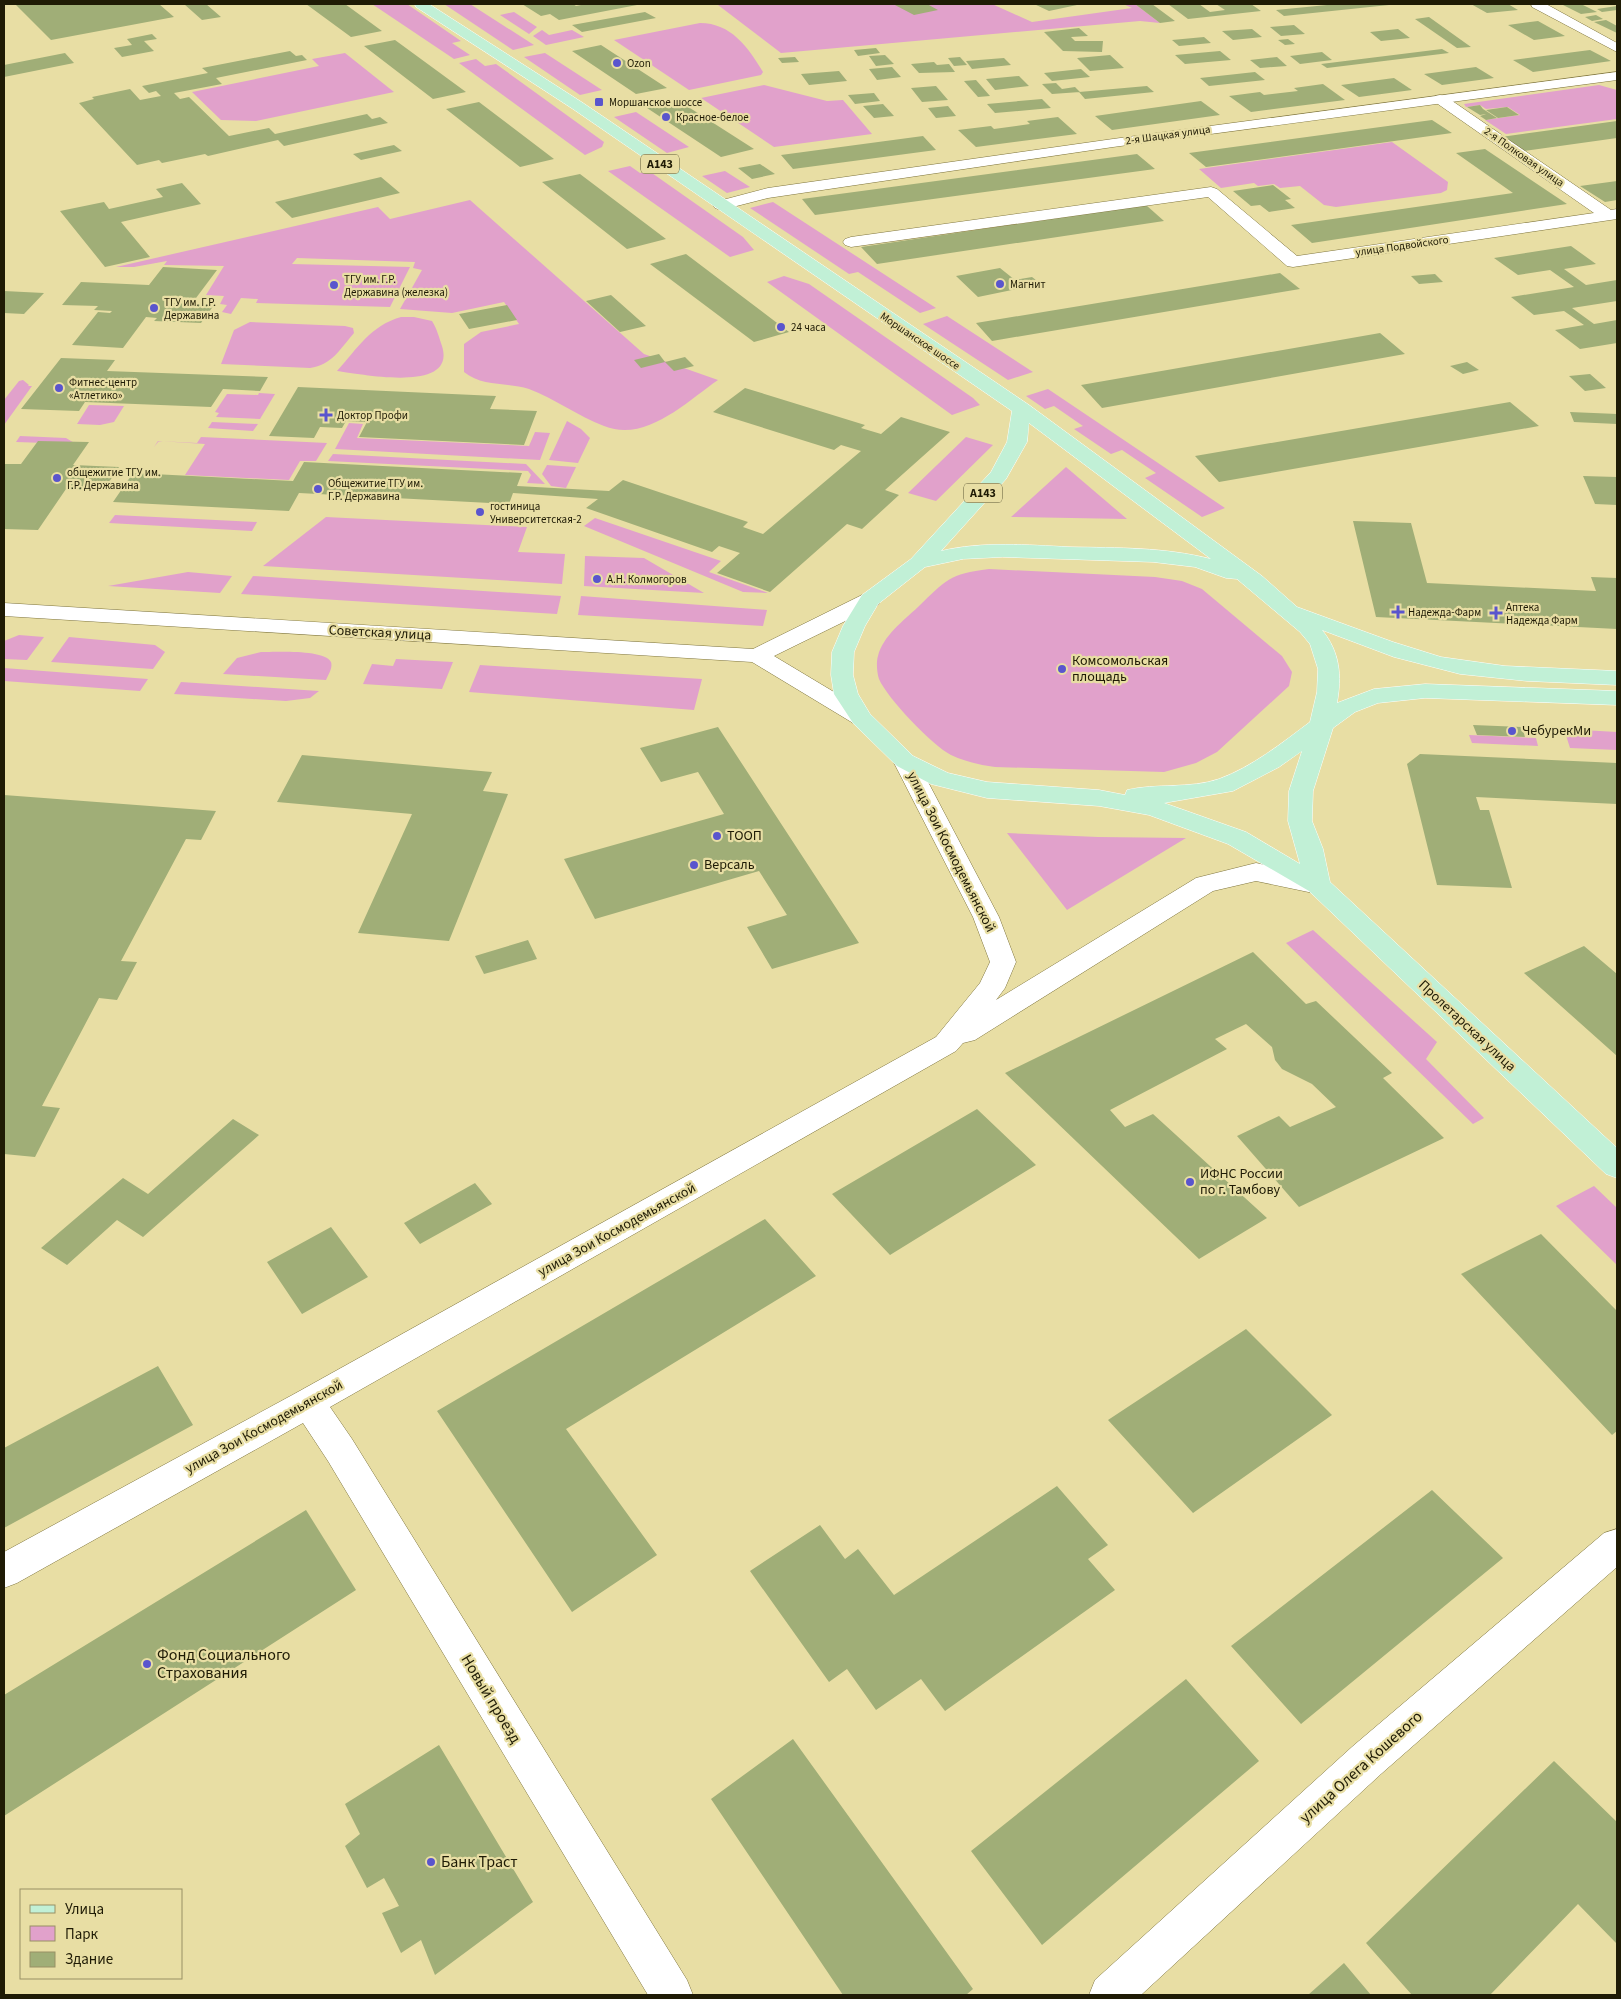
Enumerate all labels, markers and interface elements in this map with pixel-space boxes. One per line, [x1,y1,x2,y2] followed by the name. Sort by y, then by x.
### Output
[627,56,651,71] place label: Ozon
[611,57,623,69] marker: Ozon
[609,95,703,110] place label: Моршанское шоссе
[593,96,605,108] marker: Моршанское шоссе
[676,110,749,125] place label: Красное-белое
[660,111,672,123] marker: Красное-белое
[1125,122,1211,148] street label: 2-я Шацкая улица
[1481,124,1567,190] street label: 2-я Полковая улица
[641,154,679,173] road number: А143
[1354,232,1450,260] street label: улица Подвойского
[344,272,448,300] place label: ТГУ им. Г.Р. Державина (железка)
[1010,277,1046,292] place label: Магнит
[994,278,1006,290] marker: Магнит
[328,279,340,291] marker: ТГУ им. Г.Р. Державина (железка)
[164,295,219,323] place label: ТГУ им. Г.Р. Державина
[148,302,160,314] marker: ТГУ им. Г.Р. Державина
[877,309,963,374] street label: Моршанское шоссе
[791,320,826,335] place label: 24 часа
[775,321,787,333] marker: 24 часа
[69,375,137,403] place label: Фитнес-центр «Атлетико»
[53,382,65,394] marker: Фитнес-центр «Атлетико»
[319,408,333,422] marker: Доктор Профи
[337,408,408,423] place label: Доктор Профи
[67,465,161,493] place label: общежитие ТГУ им. Г.Р. Державина
[51,472,63,484] marker: общежитие ТГУ им. Г.Р. Державина
[328,476,423,504] place label: Общежитие ТГУ им. Г.Р. Державина
[312,483,324,495] marker: Общежитие ТГУ им. Г.Р. Державина
[964,483,1002,502] road number: А143
[490,499,582,527] place label: гостиница Университетская-2
[474,506,486,518] marker: гостиница Университетская-2
[607,572,687,587] place label: А.Н. Колмогоров
[591,573,603,585] marker: А.Н. Колмогоров
[1506,600,1578,628] place label: Аптека Надежда Фарм
[1408,605,1481,620] place label: Надежда-Фарм
[1392,606,1404,618] marker: Надежда-Фарм
[1490,607,1502,619] marker: Аптека Надежда Фарм
[328,620,432,646] street label: Советская улица
[1072,651,1168,687] place label: Комсомольская площадь
[1056,663,1068,675] marker: Комсомольская площадь
[1522,721,1591,741] place label: ЧебурекМи
[1506,725,1518,737] marker: ЧебурекМи
[902,768,1000,936] street label: улица Зои Космодемьянской
[727,826,762,846] place label: ТООП
[711,830,723,842] marker: ТООП
[704,855,755,875] place label: Версаль
[688,859,700,871] marker: Версаль
[1414,976,1520,1076] street label: Пролетарская улица
[1200,1164,1283,1200] place label: ИФНС России по г. Тамбову
[1184,1176,1196,1188] marker: ИФНС России по г. Тамбову
[534,1178,700,1282] street label: улица Зои Космодемьянской
[181,1375,347,1479] street label: улица Зои Космодемьянской
[157,1644,291,1684] place label: Фонд Социального Страхования
[456,1650,527,1748] street label: Новый проезд
[141,1658,153,1670] marker: Фонд Социального Страхования
[1295,1706,1427,1828] street label: улица Олега Кошевого
[441,1851,518,1873] place label: Банк Траст
[425,1856,437,1868] marker: Банк Траст
[20,1889,182,1979] legend
[65,1899,104,1920] text: Улица
[65,1924,99,1945] text: Парк
[65,1949,113,1970] text: Здание

